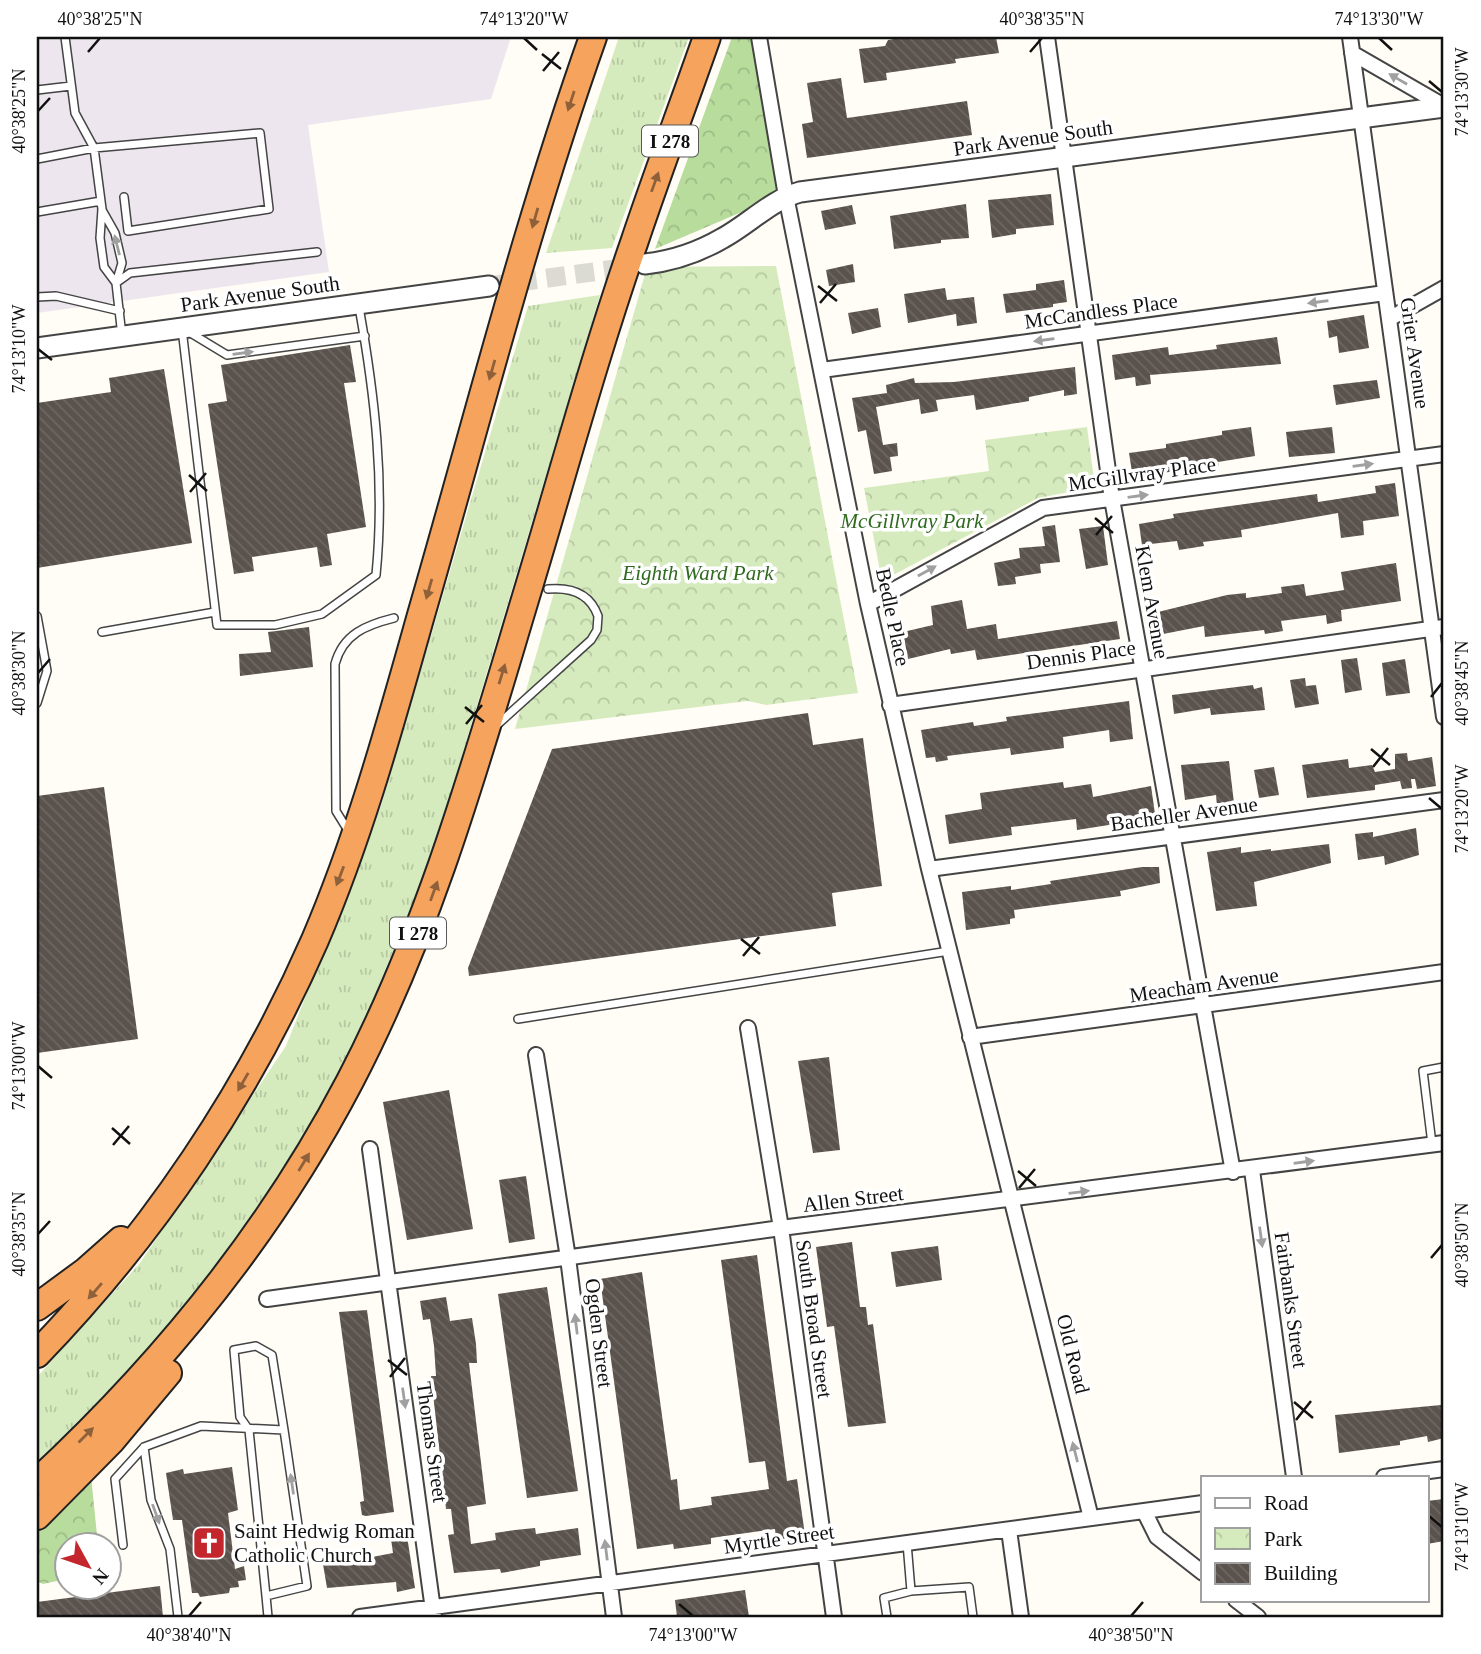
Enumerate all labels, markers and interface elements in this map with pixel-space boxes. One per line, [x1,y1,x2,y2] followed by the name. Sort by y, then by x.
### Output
[58,9,142,29] text: 40°38'25"N
[480,9,568,29] text: 74°13'20"W
[1000,9,1084,29] text: 40°38'35"N
[1335,9,1423,29] text: 74°13'30"W
[1452,48,1472,136] text: 74°13'30"W
[9,69,29,153] text: 40°38'25"N
[1389,73,1408,86] one-way arrow
[565,91,575,112] one-way arrow
[952,115,1115,161] street label: Park Avenue South
[642,125,698,156] road number: I 278
[650,171,661,192] one-way arrow
[529,208,539,229] one-way arrow
[111,234,122,256] one-way arrow
[179,271,342,317] street label: Park Avenue South
[1023,288,1179,334] street label: McCandless Place
[1395,296,1435,410] street label: Grier Avenue
[1307,297,1329,308] one-way arrow
[9,305,29,393] text: 74°13'10"W
[1033,335,1055,346] one-way arrow
[232,347,254,358] one-way arrow
[486,360,496,381] one-way arrow
[1067,452,1217,496] street label: McGillvray Place
[1352,460,1374,471] one-way arrow
[1127,490,1149,501] one-way arrow
[840,509,984,533] park label: McGillvray Park
[1130,544,1174,660] street label: Klem Avenue
[621,561,774,585] park label: Eighth Ward Park
[917,565,937,577] one-way arrow
[871,566,915,668] street label: Bedle Place
[423,578,434,600] one-way arrow
[9,631,29,715] text: 40°38'30"N
[1025,635,1137,675] street label: Dennis Place
[1452,641,1472,725] text: 40°38'45"N
[498,663,508,684] one-way arrow
[1452,765,1472,853] text: 74°13'20"W
[1109,792,1259,836] street label: Bacheller Avenue
[334,866,345,887] one-way arrow
[429,880,440,901] one-way arrow
[390,917,446,948] road number: I 278
[1128,963,1280,1007] street label: Meacham Avenue
[9,1022,29,1110] text: 74°13'00"W
[237,1072,249,1091] one-way arrow
[297,1152,310,1171] one-way arrow
[1293,1157,1315,1168] one-way arrow
[801,1181,905,1217] street label: Allen Street
[1068,1187,1090,1198] one-way arrow
[9,1192,29,1276] text: 40°38'35"N
[1452,1203,1472,1287] text: 40°38'50"N
[1256,1226,1267,1248] one-way arrow
[1270,1230,1312,1370] street label: Fairbanks Street
[791,1238,837,1400] street label: South Broad Street
[580,1277,618,1389] street label: Ogden Street
[88,1283,103,1300] one-way arrow
[1052,1312,1095,1397] street label: Old Road
[571,1313,582,1335] one-way arrow
[412,1380,452,1504] street label: Thomas Street
[399,1388,410,1410] one-way arrow
[78,1427,94,1444] one-way arrow
[1069,1441,1080,1463] one-way arrow
[286,1473,297,1495] one-way arrow
[1201,1476,1428,1602] legend
[1452,1483,1472,1571] text: 74°13'10"W
[1264,1491,1309,1515] text: Road
[151,1503,162,1524] one-way arrow
[234,1519,415,1567] place label: Saint Hedwig Roman Catholic Church
[722,1519,836,1559] street label: Myrtle Street
[190,1524,228,1562] church icon: Saint Hedwig Roman Catholic Church
[1264,1527,1303,1551] text: Park
[52,1532,122,1602] north arrow
[600,1538,611,1560] one-way arrow
[1264,1561,1338,1585] text: Building
[88,1565,113,1589] text: N
[147,1625,231,1645] text: 40°38'40"N
[649,1625,737,1645] text: 74°13'00"W
[1089,1625,1173,1645] text: 40°38'50"N

